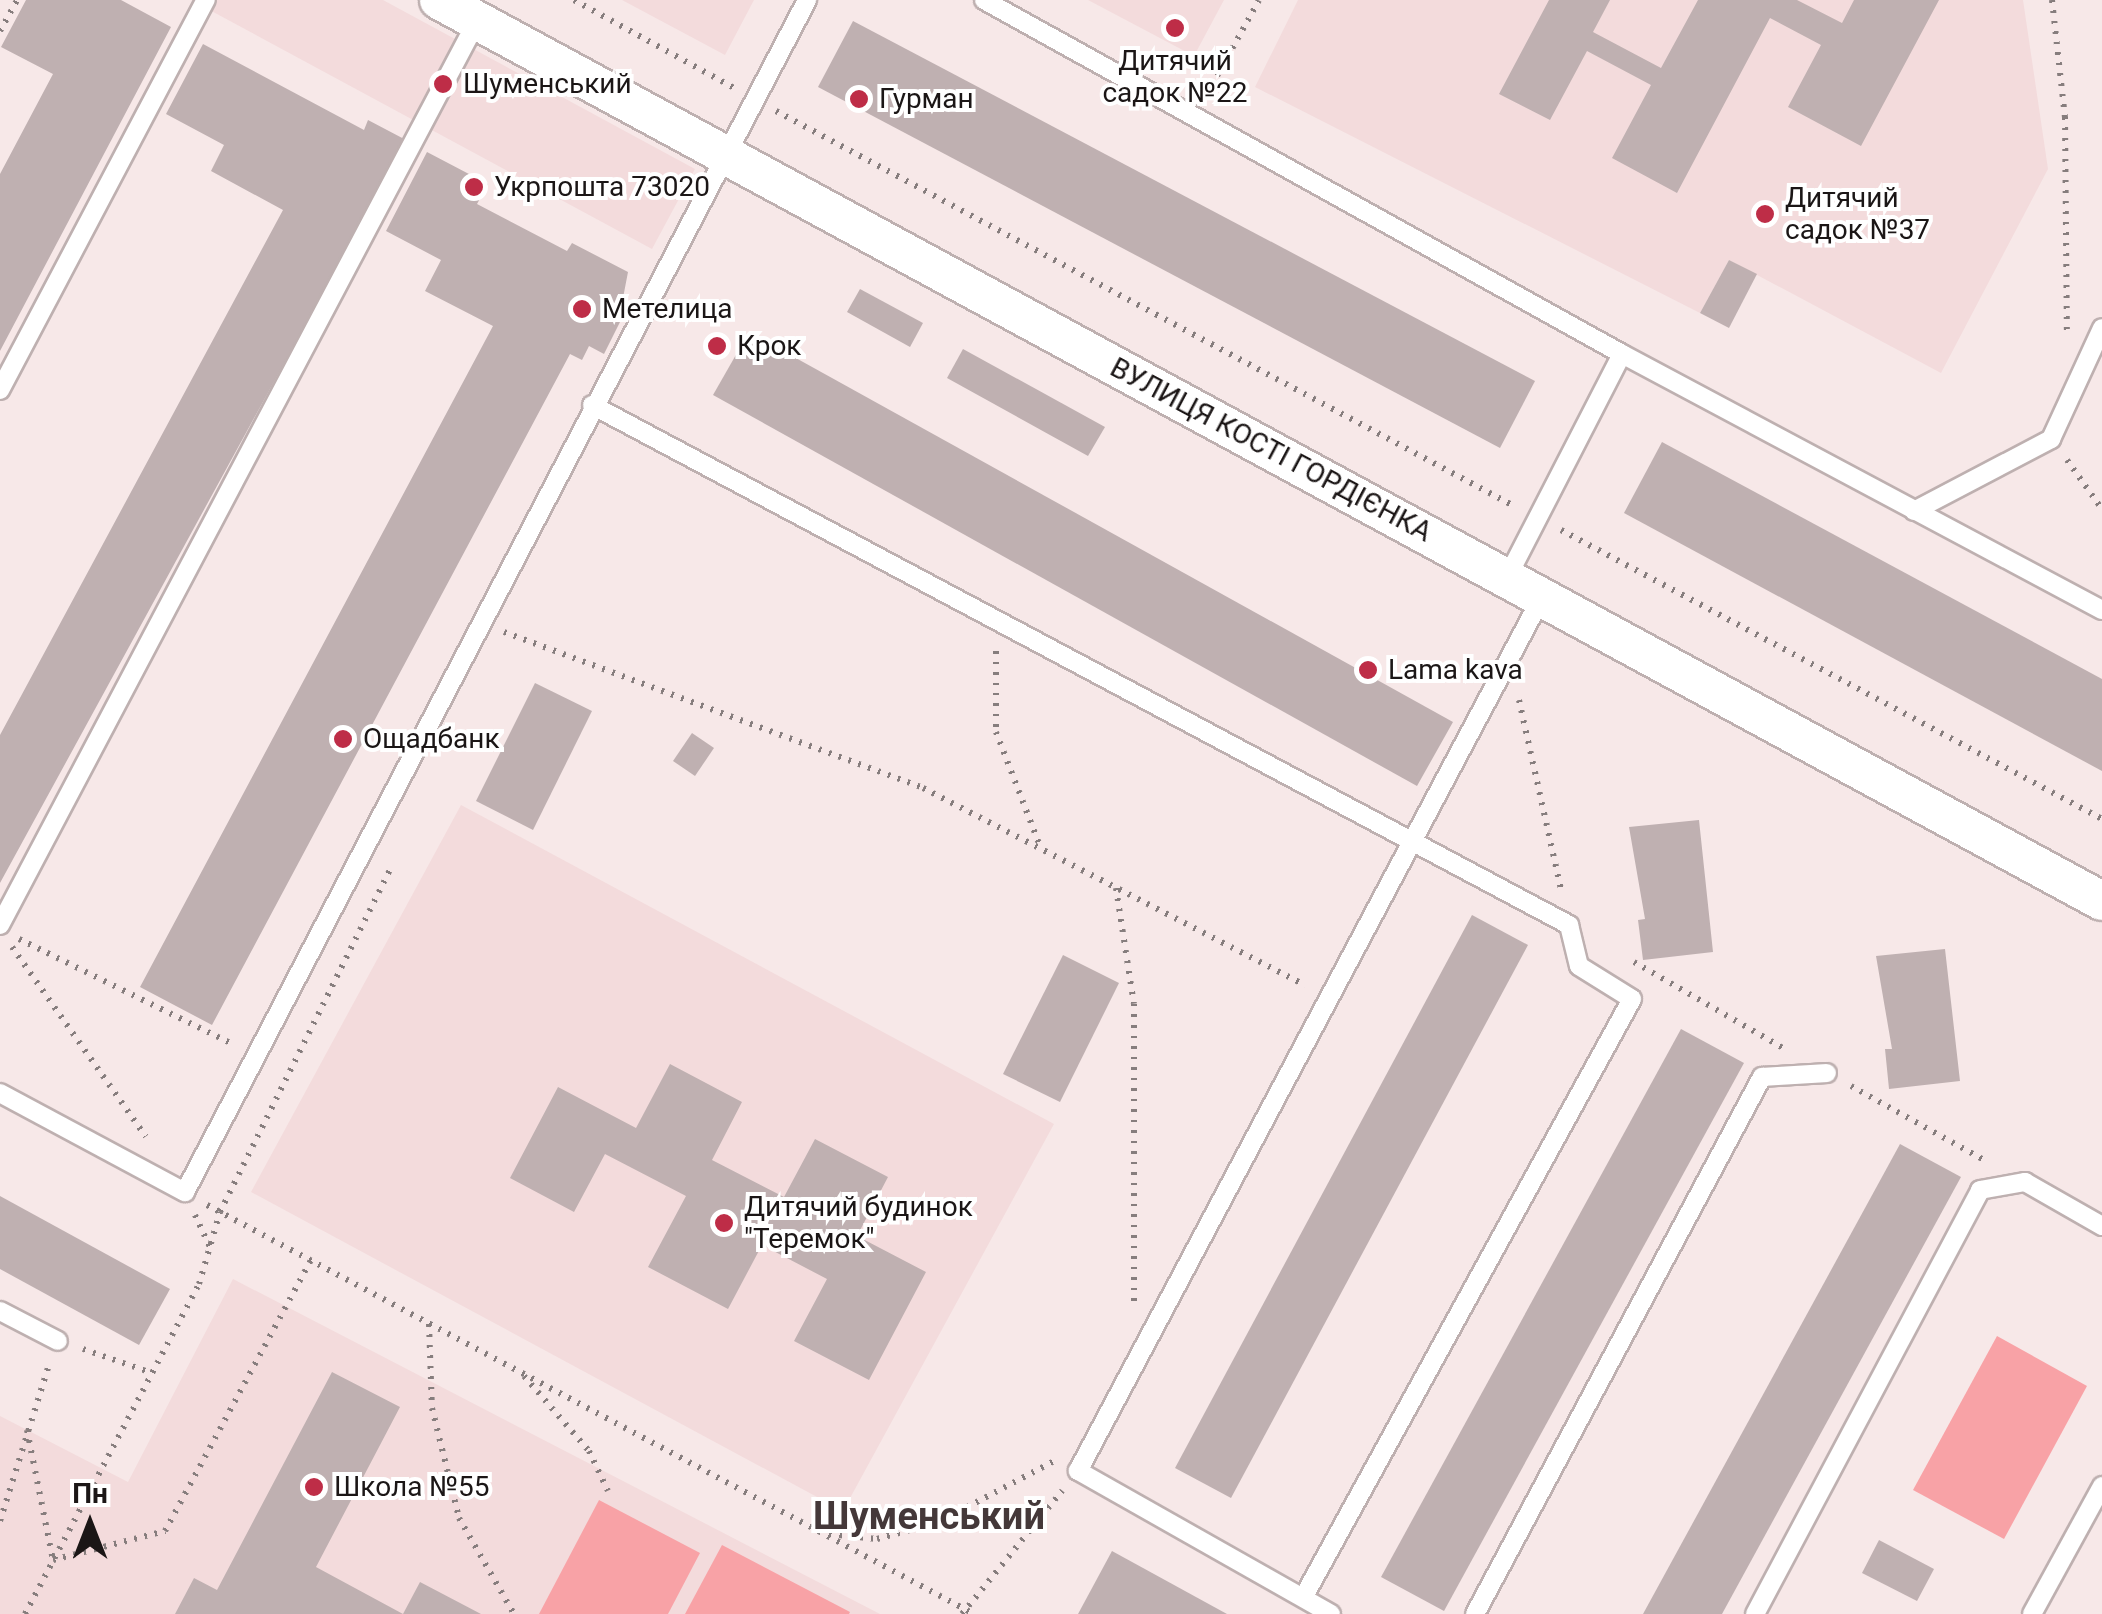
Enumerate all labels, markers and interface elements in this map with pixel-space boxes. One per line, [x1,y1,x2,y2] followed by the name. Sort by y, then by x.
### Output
[1164,17,1186,39] marker: Дитячий садок №22
[1102,44,1248,110] place label: Дитячий садок №22
[463,67,632,101] place label: Шуменський
[432,73,454,95] marker: Шуменський
[879,82,974,116] place label: Гурман
[848,88,870,110] marker: Гурман
[494,170,710,204] place label: Укрпошта 73020
[463,176,485,198] marker: Укрпошта 73020
[1785,181,1930,247] place label: Дитячий садок №37
[1754,203,1776,225] marker: Дитячий садок №37
[602,292,733,326] place label: Метелица
[571,298,593,320] marker: Метелица
[737,329,802,363] place label: Крок
[706,335,728,357] marker: Крок
[1104,351,1438,549] street label: ВУЛИЦЯ КОСТІ ГОРДІЄНКА
[1388,653,1523,687] place label: Lama kava
[1357,659,1379,681] marker: Lama kava
[363,722,500,756] place label: Ощадбанк
[332,728,354,750] marker: Ощадбанк
[744,1190,973,1256] place label: Дитячий будинок "Теремок"
[713,1212,735,1234] marker: Дитячий будинок "Теремок"
[334,1470,490,1504] place label: Школа №55
[40,1474,140,1574] north arrow
[303,1476,325,1498] marker: Школа №55
[72,1477,108,1510] text: Пн
[813,1494,1045,1540] district label: Шуменський

